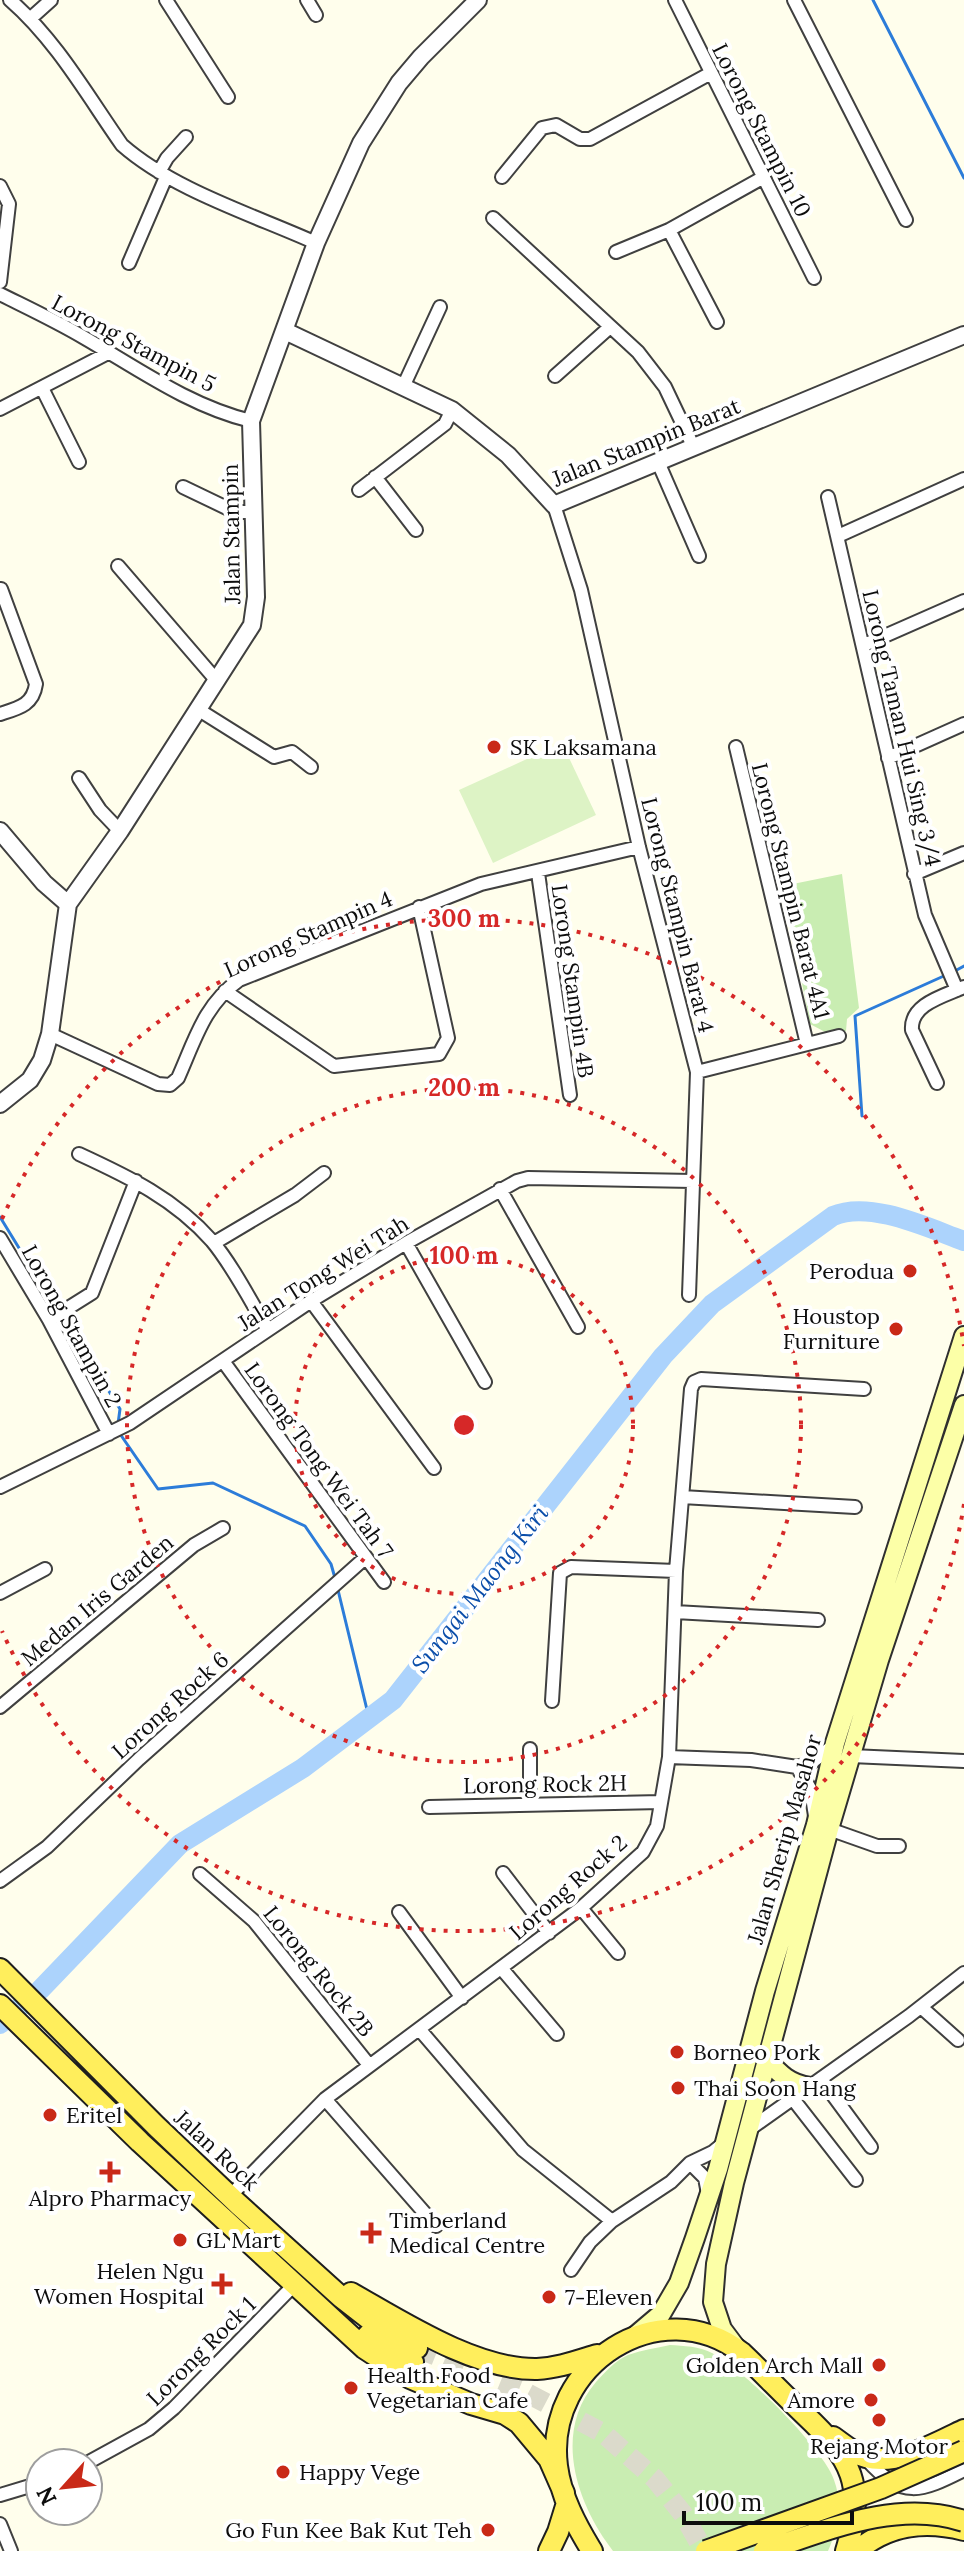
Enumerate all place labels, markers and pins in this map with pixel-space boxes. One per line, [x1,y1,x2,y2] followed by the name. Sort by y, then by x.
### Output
[510,733,657,761] place label: SK Laksamana
[485,738,503,756] marker: SK Laksamana
[809,1257,894,1285] place label: Perodua
[901,1262,919,1280] marker: Perodua
[783,1302,880,1355] place label: Houstop Furniture
[887,1320,905,1338] marker: Houstop Furniture
[450,1411,478,1439] centre of rings
[693,2038,820,2066] place label: Borneo Pork
[668,2043,686,2061] marker: Borneo Pork
[694,2074,857,2102] place label: Thai Soon Hang
[669,2079,687,2097] marker: Thai Soon Hang
[66,2101,122,2129] place label: Eritel
[41,2106,59,2124] marker: Eritel
[101,2163,119,2181] marker: Alpro Pharmacy
[28,2184,192,2212] place label: Alpro Pharmacy
[389,2206,545,2259] place label: Timberland Medical Centre
[360,2222,382,2244] marker: Timberland Medical Centre
[196,2226,281,2254] place label: GL Mart
[171,2231,189,2249] marker: GL Mart
[34,2257,204,2310] place label: Helen Ngu Women Hospital
[211,2273,233,2295] marker: Helen Ngu Women Hospital
[565,2283,653,2311] place label: 7-Eleven
[540,2288,558,2306] marker: 7-Eleven
[686,2351,863,2379] place label: Golden Arch Mall
[870,2356,888,2374] marker: Golden Arch Mall
[366,2361,528,2414] place label: Health Food Vegetarian Cafe
[342,2379,360,2397] marker: Health Food Vegetarian Cafe
[786,2386,855,2414] place label: Amore
[862,2391,880,2409] marker: Amore
[870,2411,888,2429] marker: Rejang Motor
[810,2432,948,2460] place label: Rejang Motor
[299,2458,420,2486] place label: Happy Vege
[274,2463,292,2481] marker: Happy Vege
[225,2516,472,2544] place label: Go Fun Kee Bak Kut Teh
[479,2521,497,2539] marker: Go Fun Kee Bak Kut Teh

